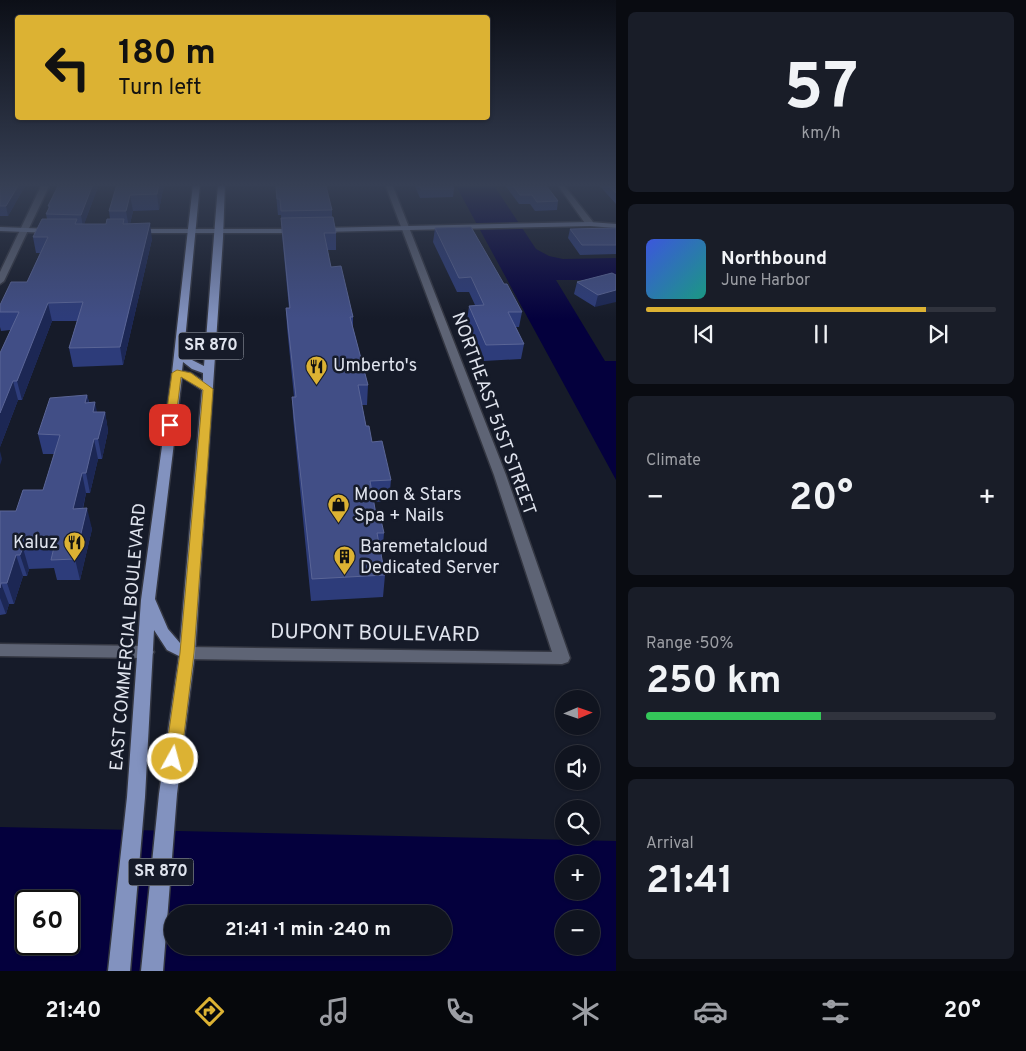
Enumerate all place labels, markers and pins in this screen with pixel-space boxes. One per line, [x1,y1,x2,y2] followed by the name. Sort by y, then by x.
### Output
[305,354,329,385] restaurant icon: Umberto's
[333,355,417,378] place label: Umberto's
[149,404,191,446] pin
[354,484,462,528] place label: Moon & Stars Spa + Nails
[326,493,350,524] shop icon: Moon & Stars Spa + Nails
[62,531,86,562] restaurant icon: Kaluz
[13,532,58,555] place label: Kaluz
[360,536,499,580] place label: Baremetalcloud Dedicated Server
[332,545,356,576] building icon: Baremetalcloud Dedicated Server

